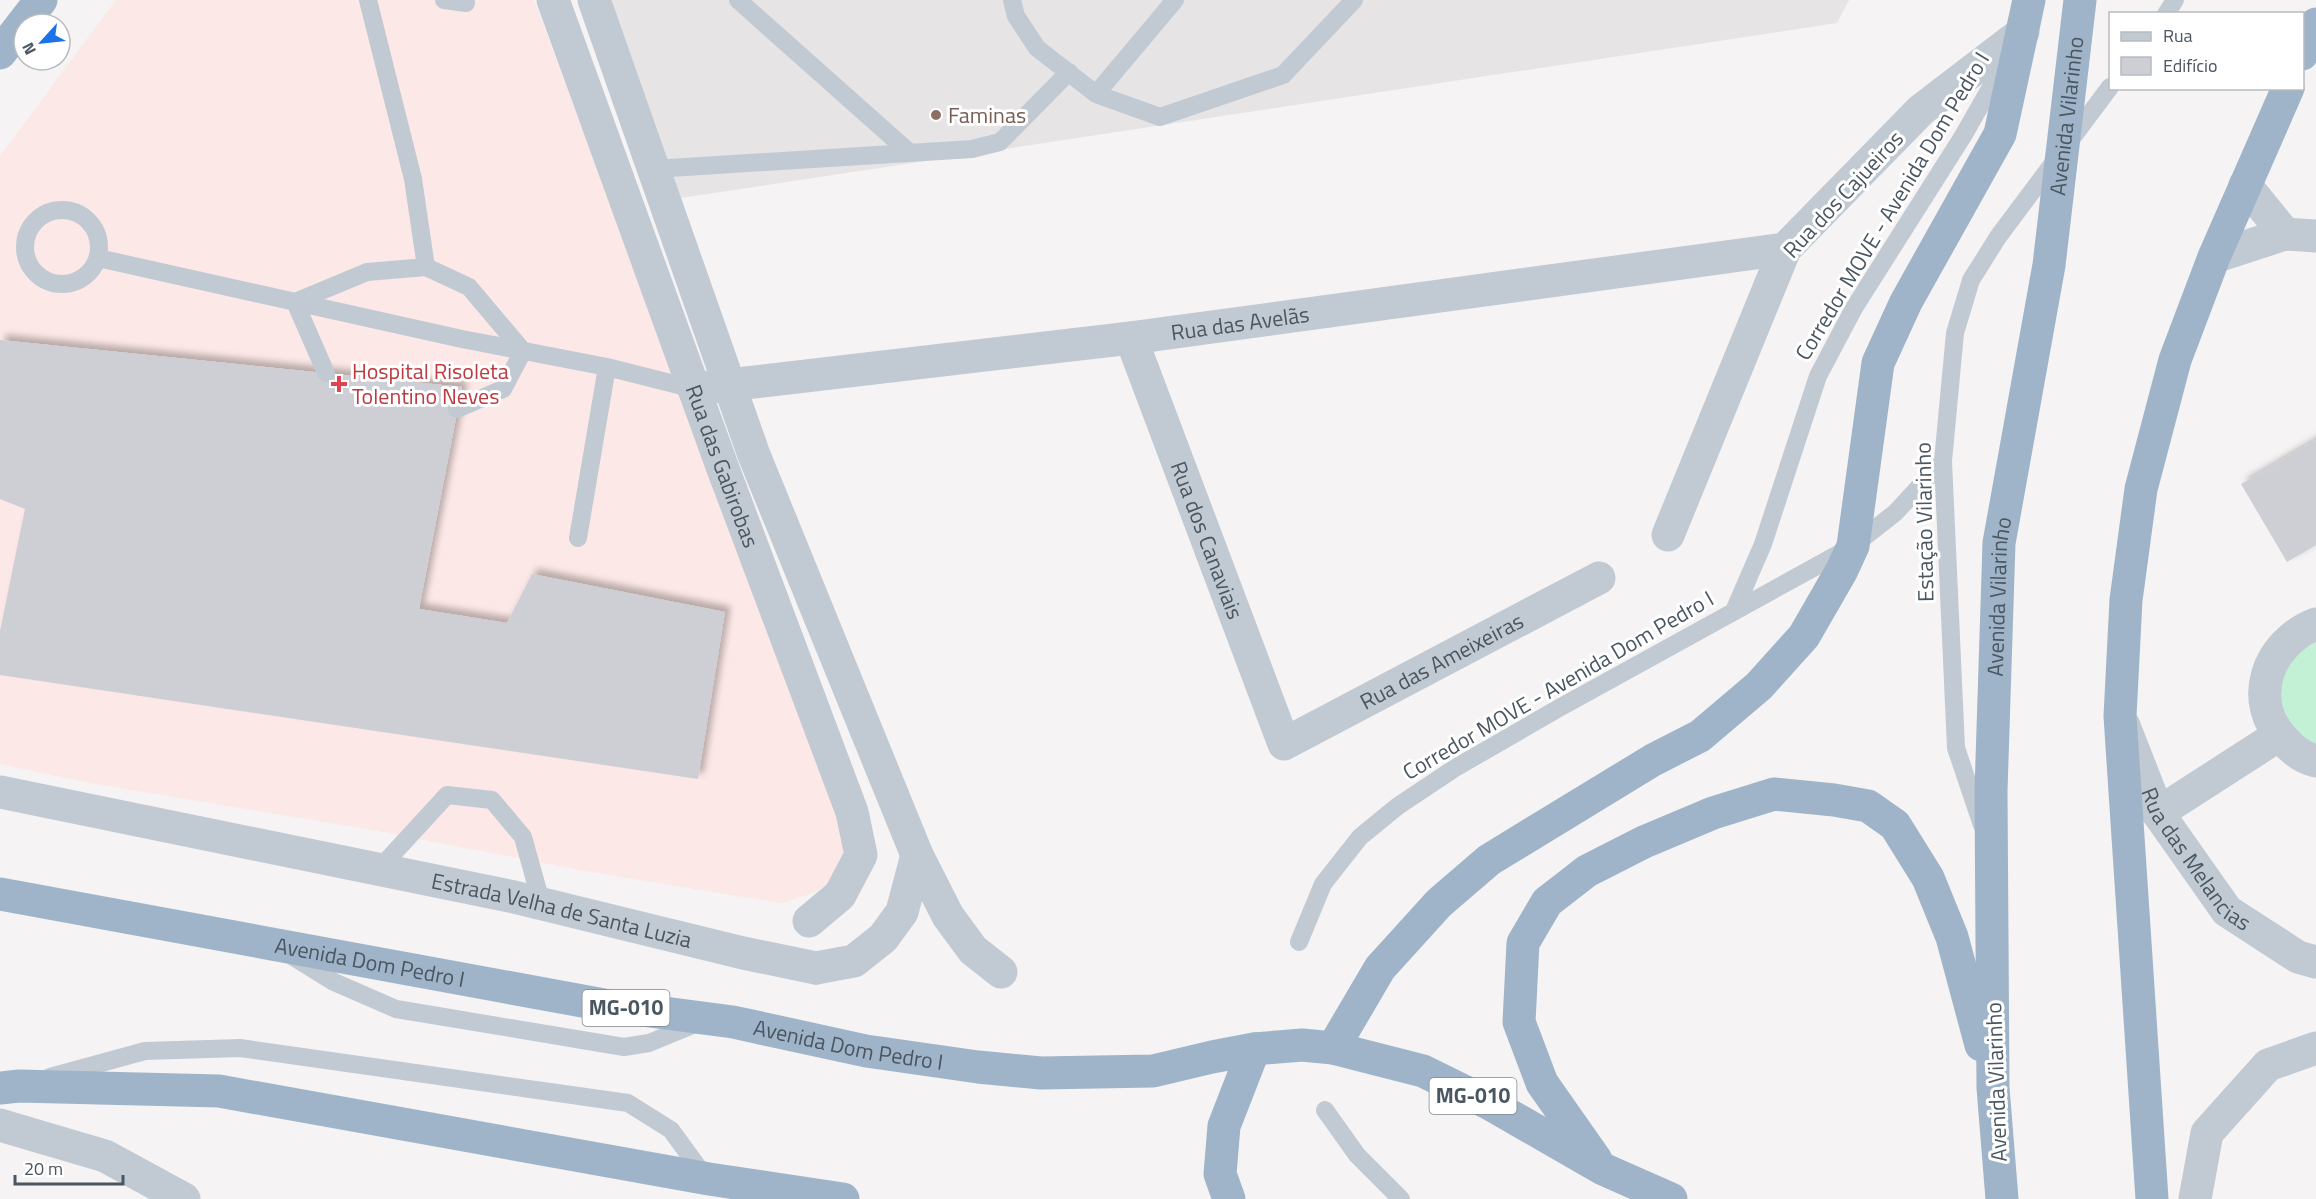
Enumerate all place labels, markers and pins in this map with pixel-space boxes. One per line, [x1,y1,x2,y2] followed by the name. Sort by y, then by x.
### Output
[948,98,1026,132] place label: Faminas
[929,108,943,122] marker: Faminas
[352,354,509,413] place label: Hospital Risoleta Tolentino Neves
[330,375,348,393] marker: Hospital Risoleta Tolentino Neves

